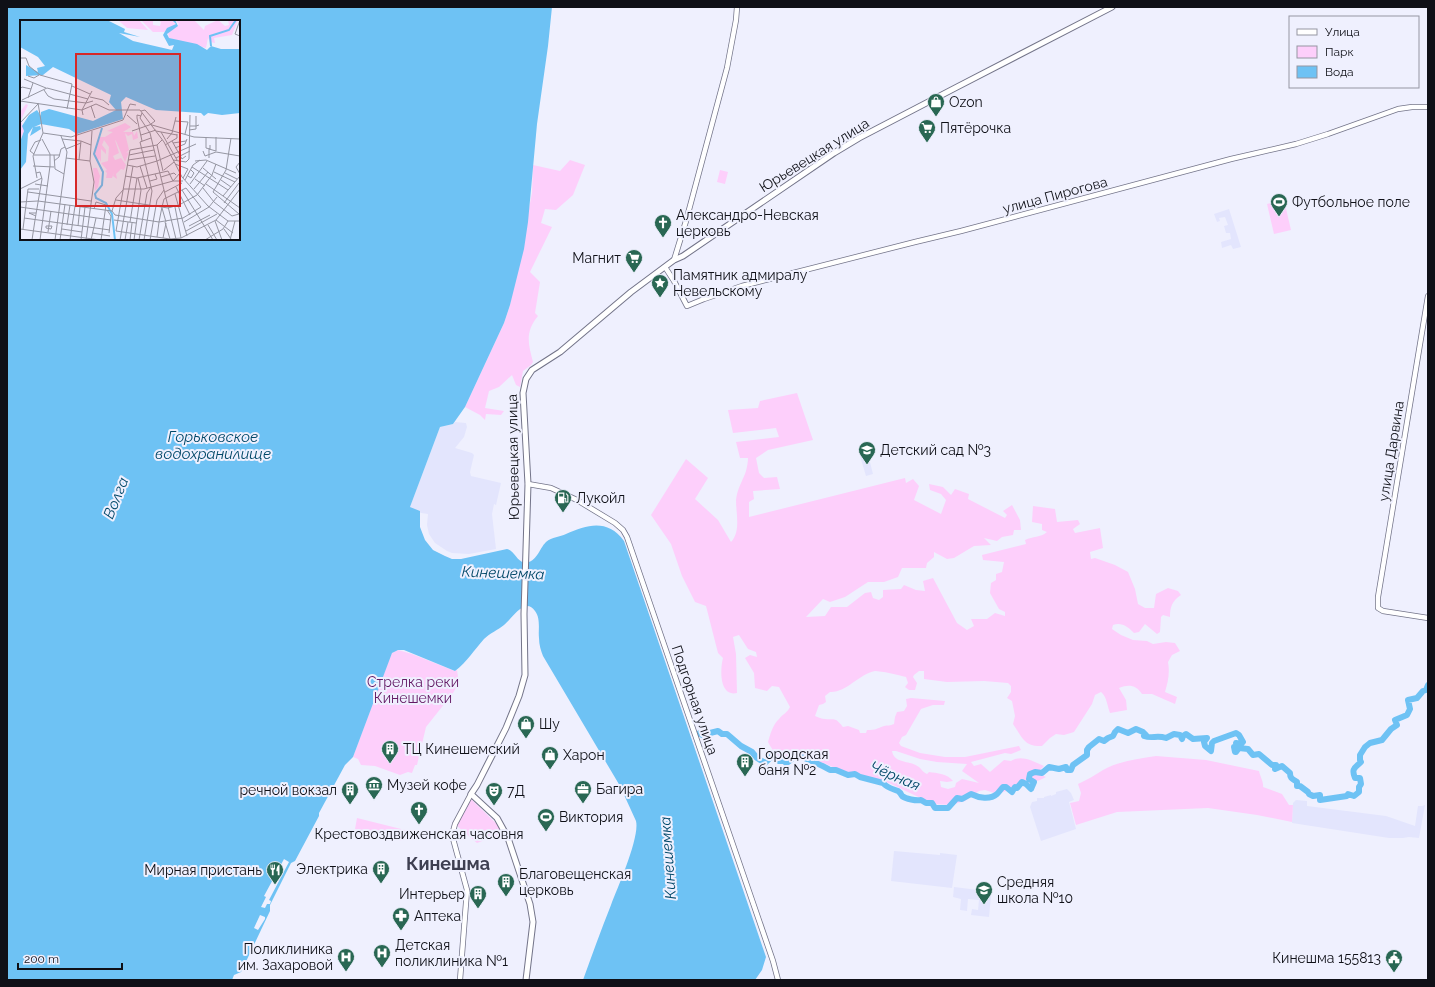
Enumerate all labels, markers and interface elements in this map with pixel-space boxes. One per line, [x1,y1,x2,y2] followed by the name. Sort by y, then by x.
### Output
[1289,16,1419,88] legend
[20,20,240,240] inset map
[1325,25,1360,39] text: Улица
[1325,45,1354,59] text: Парк
[1325,65,1354,79] text: Вода
[926,92,946,117] shop icon: Ozon
[949,94,983,110] place label: Ozon
[756,115,872,195] street label: Юрьевецкая улица
[917,118,937,143] supermarket icon: Пятёрочка
[940,120,1011,136] place label: Пятёрочка
[1001,173,1109,217] street label: улица Пирогова
[1269,192,1289,217] sports icon: Футбольное поле
[1292,194,1410,210] place label: Футбольное поле
[676,207,819,239] place label: Александро-Невская церковь
[653,213,673,238] church icon: Александро-Невская церковь
[624,248,644,273] supermarket icon: Магнит
[572,250,621,266] place label: Магнит
[673,267,808,299] place label: Памятник адмиралу Невельскому
[650,273,670,298] place icon: Памятник адмиралу Невельскому
[504,394,522,520] street label: Юрьевецкая улица
[1375,400,1407,502] street label: улица Дарвина
[155,428,271,463] water label: Горьковское водохранилище
[857,440,877,465] school or university icon: Детский сад №3
[880,442,991,458] place label: Детский сад №3
[100,475,132,521] water label: Волга
[553,488,573,513] fuel station icon: Лукойл
[576,490,625,506] place label: Лукойл
[461,563,545,583] water label: Кинешемка
[669,643,721,757] street label: Подгорная улица
[367,674,459,706] park label: Стрелка реки Кинешемки
[516,714,536,739] shop icon: Шу
[539,716,560,732] place label: Шу
[380,739,400,764] building icon: ТЦ Кинешемский
[403,741,520,757] place label: ТЦ Кинешемский
[540,745,560,770] shop icon: Харон
[758,746,828,778] place label: Городская баня №2
[563,747,605,763] place label: Харон
[735,752,755,777] building icon: Городская баня №2
[867,757,923,795] water label: Чёрная
[364,775,384,800] museum icon: Музей кофе
[387,777,467,793] place label: Музей кофе
[573,779,593,804] office icon: Багира
[340,780,360,805] building icon: речной вокзал
[484,781,504,806] theatre icon: 7Д
[596,781,643,797] place label: Багира
[239,782,337,798] place label: речной вокзал
[507,783,525,799] place label: 7Д
[409,800,429,825] church icon: Крестовоздвиженская часовня
[536,807,556,832] sports icon: Виктория
[559,809,623,825] place label: Виктория
[656,816,680,900] water label: Кинешемка
[314,826,524,842] place label: Крестовоздвиженская часовня
[406,853,490,874] district label: Кинешма
[371,859,391,884] building icon: Электрика
[265,860,285,885] restaurant icon: Мирная пристань
[296,861,368,877] place label: Электрика
[144,862,262,878] place label: Мирная пристань
[519,866,631,898] place label: Благовещенская церковь
[496,872,516,897] building icon: Благовещенская церковь
[997,874,1073,906] place label: Средняя школа №10
[974,880,994,905] school or university icon: Средняя школа №10
[468,884,488,909] building icon: Интерьер
[399,886,465,902] place label: Интерьер
[391,906,411,931] pharmacy icon: Аптека
[414,908,461,924] place label: Аптека
[395,937,508,969] place label: Детская поликлиника №1
[238,941,333,973] place label: Поликлиника им. Захаровой
[372,943,392,968] hospital icon: Детская поликлиника №1
[18,945,122,971] scale bar
[336,947,356,972] hospital icon: Поликлиника им. Захаровой
[1384,948,1404,973] public building icon: Кинешма 155813
[1272,950,1381,966] place label: Кинешма 155813
[24,952,59,966] text: 200 m

